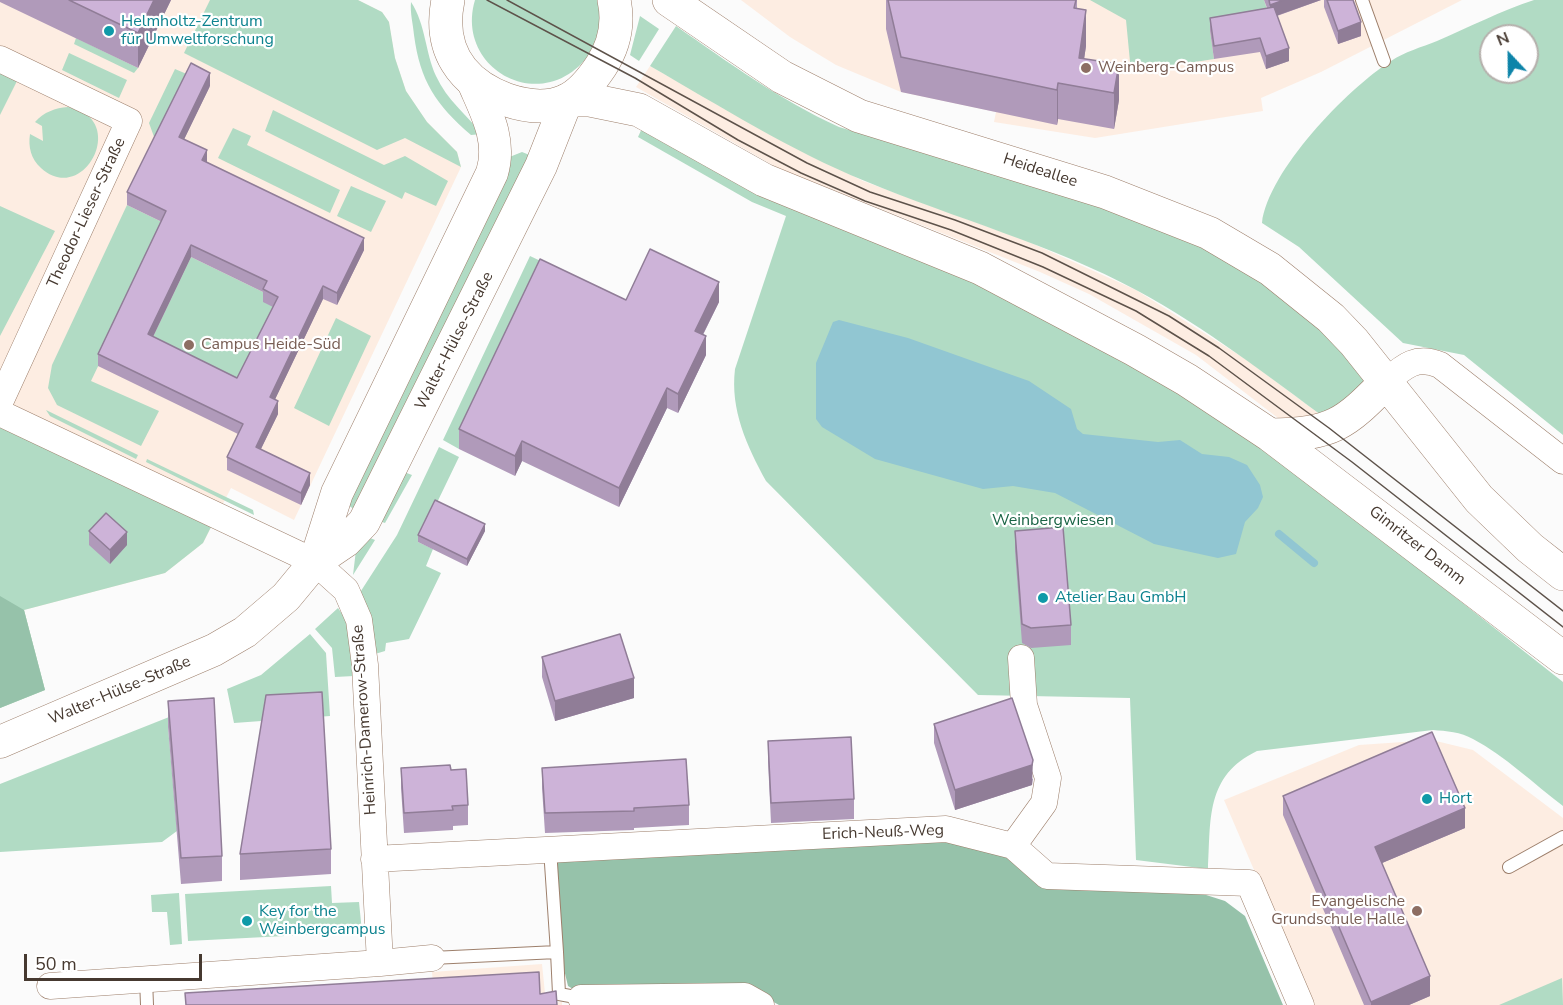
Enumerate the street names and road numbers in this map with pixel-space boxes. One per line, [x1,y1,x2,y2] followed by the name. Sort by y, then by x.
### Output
[44,135,130,291] street label: Theodor-Lieser-Straße
[1000,150,1080,192] street label: Heideallee
[412,269,498,413] street label: Walter-Hülse-Straße
[1365,502,1469,590] street label: Gimritzer Damm
[349,624,381,816] street label: Heinrich-Damerow-Straße
[46,652,194,730] street label: Walter-Hülse-Straße
[822,821,944,845] street label: Erich-Neuß-Weg

